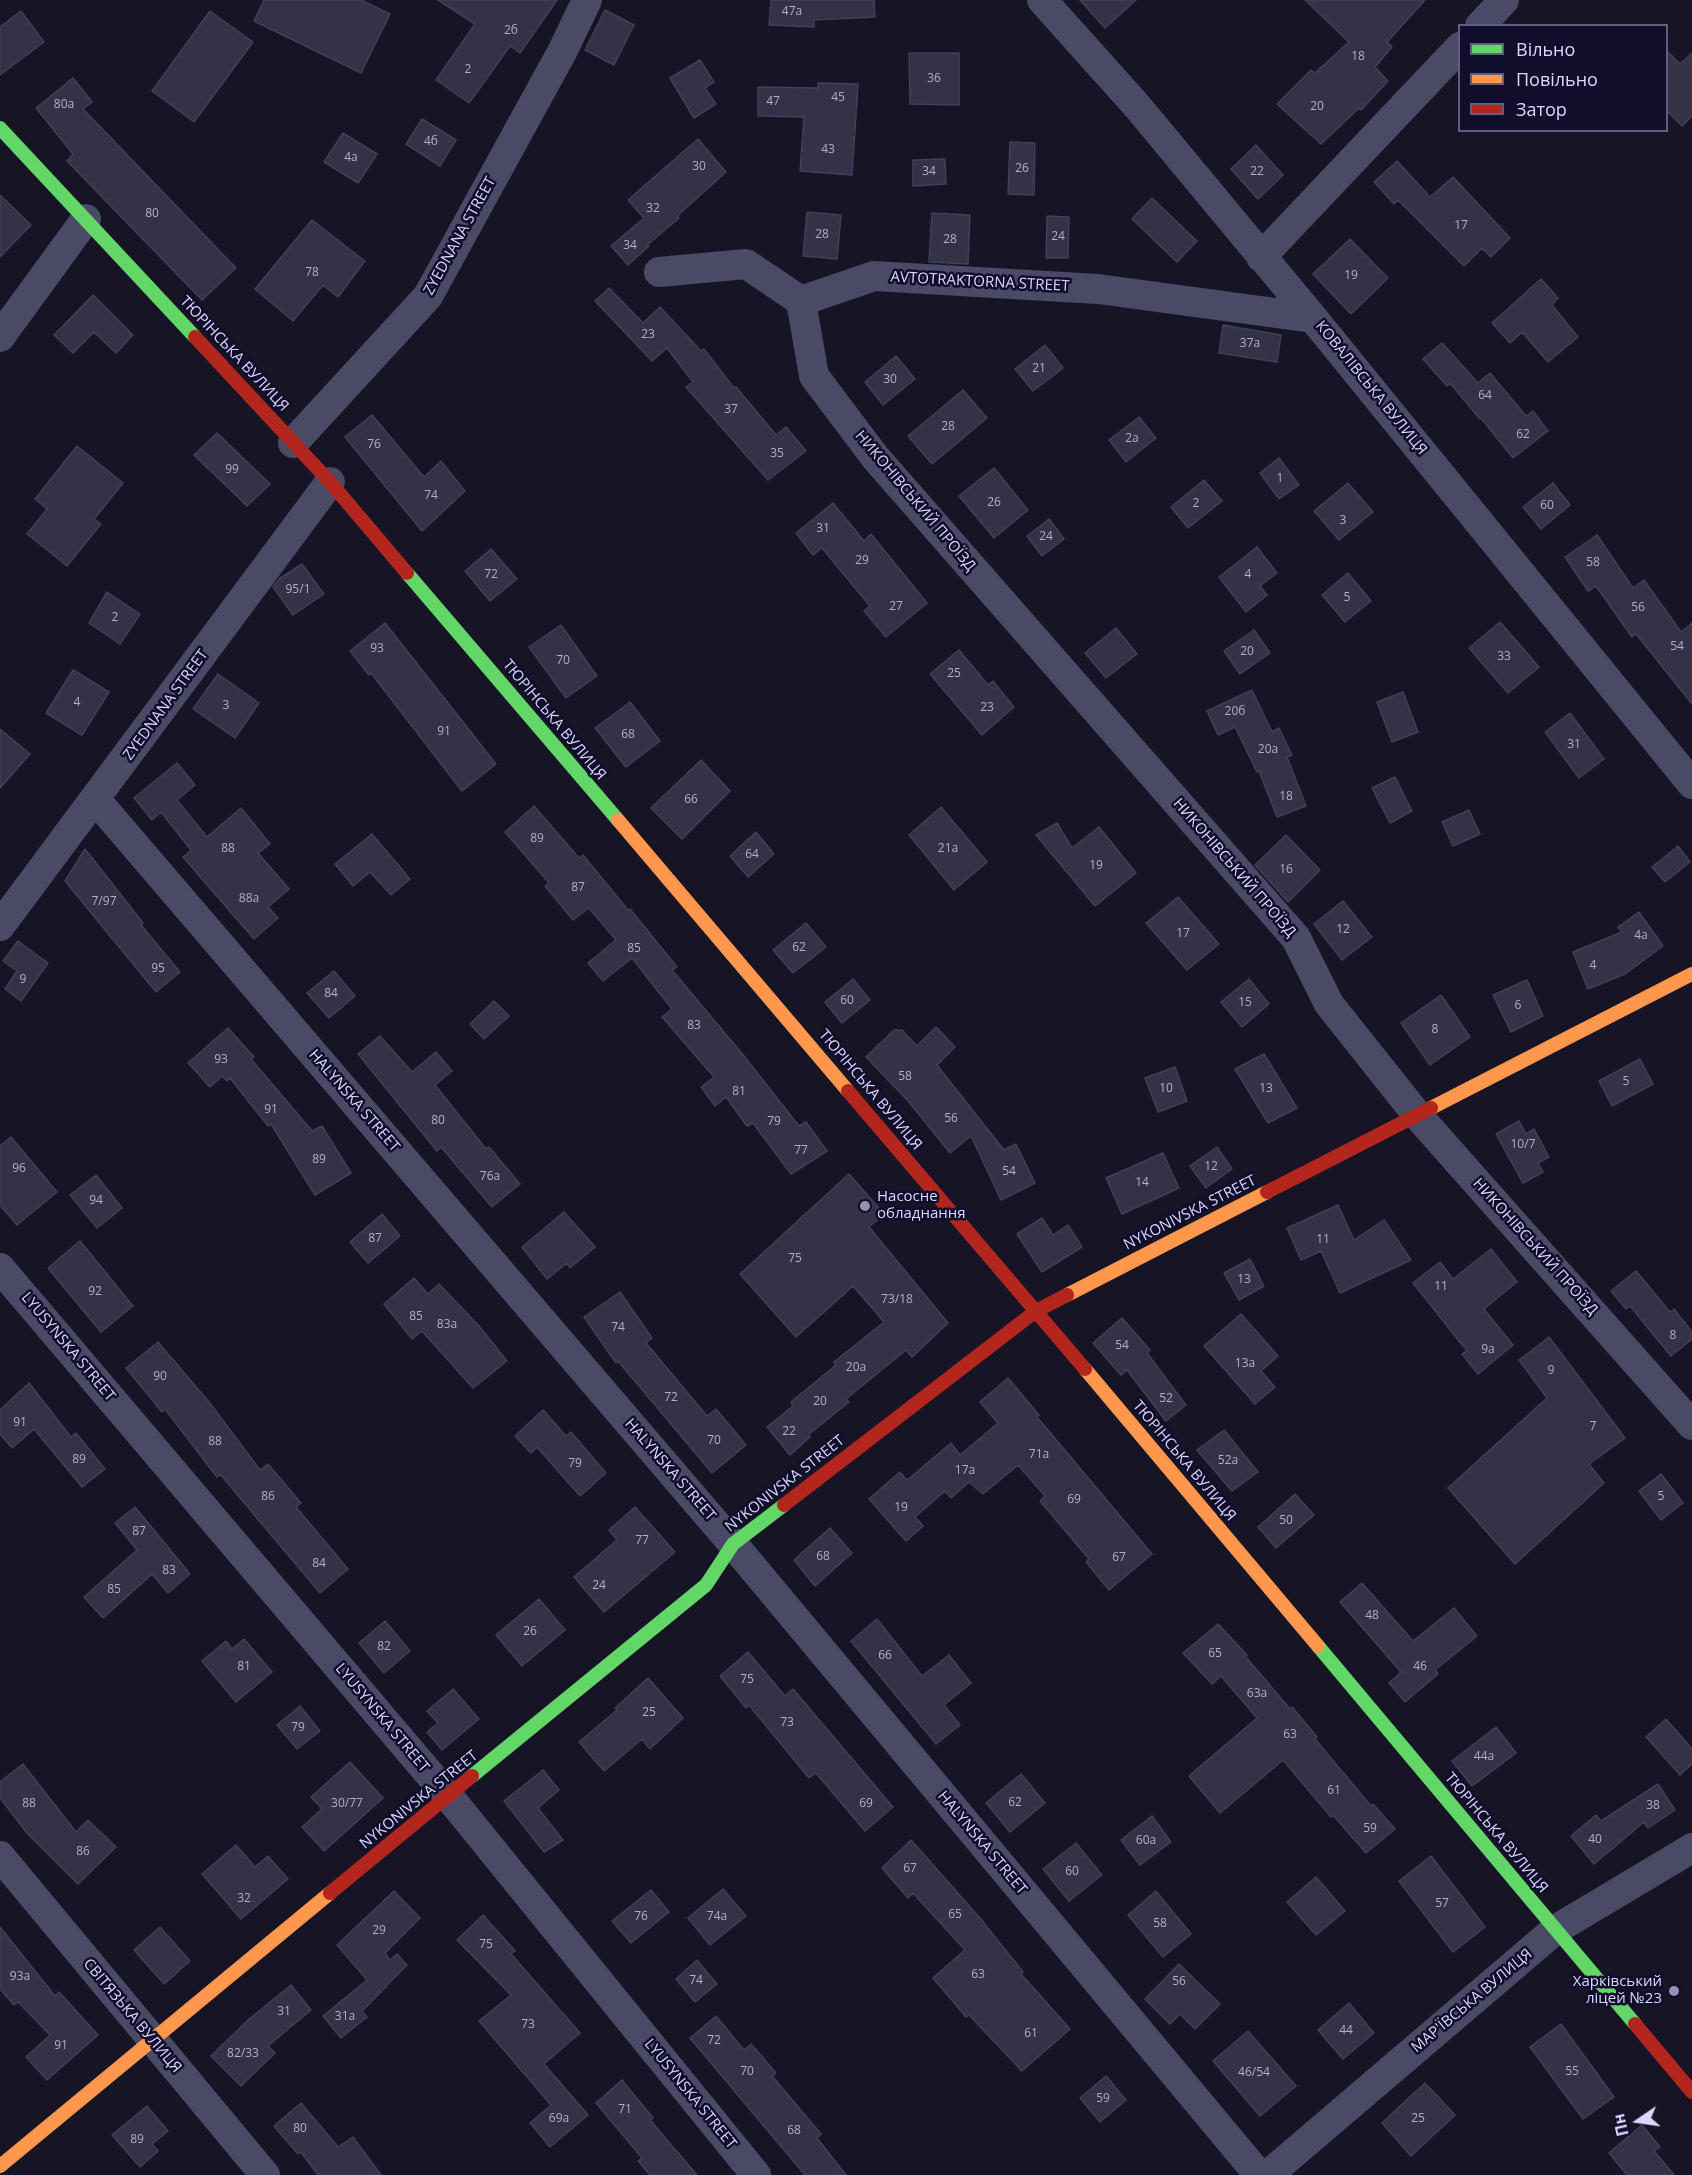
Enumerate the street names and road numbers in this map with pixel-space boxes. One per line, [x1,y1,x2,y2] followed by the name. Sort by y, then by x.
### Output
[420,174,500,298] street label: ZYEDNANA STREET
[890,268,1070,296] street label: AVTOTRAKTORNA STREET
[176,293,292,415] street label: ТЮРІНСЬКА ВУЛИЦЯ
[1311,317,1431,459] street label: КОВАЛІВСЬКА ВУЛИЦЯ
[851,427,979,575] street label: НИКОНІВСЬКИЙ ПРОЇЗД
[120,646,212,764] street label: ZYEDNANA STREET
[499,656,609,784] street label: ТЮРІНСЬКА ВУЛИЦЯ
[1169,795,1299,941] street label: НИКОНІВСЬКИЙ ПРОЇЗД
[815,1026,925,1154] street label: ТЮРІНСЬКА ВУЛИЦЯ
[305,1046,403,1156] street label: HALYNSKA STREET
[1121,1172,1259,1254] street label: NYKONIVSKA STREET
[1469,1175,1601,1319] street label: НИКОНІВСЬКИЙ ПРОЇЗД
[17,1289,119,1405] street label: LYUSYNSKA STREET
[1129,1397,1239,1525] street label: ТЮРІНСЬКА ВУЛИЦЯ
[621,1415,719,1525] street label: HALYNSKA STREET
[722,1432,848,1536] street label: NYKONIVSKA STREET
[331,1660,433,1776] street label: LYUSYNSKA STREET
[356,1747,482,1853] street label: NYKONIVSKA STREET
[1441,1769,1551,1897] street label: ТЮРІНСЬКА ВУЛИЦЯ
[933,1788,1031,1898] street label: HALYNSKA STREET
[1408,1945,1536,2057] street label: МАР'ЇВСЬКА ВУЛИЦЯ
[79,1955,185,2077] street label: СВІТЯЗЬКА ВУЛИЦЯ
[640,2035,740,2153] street label: LYUSYNSKA STREET

